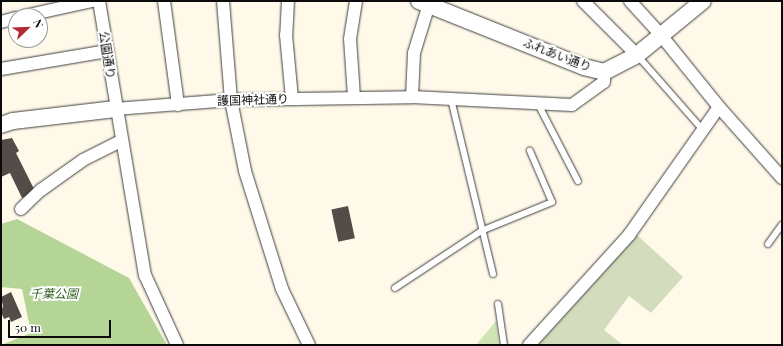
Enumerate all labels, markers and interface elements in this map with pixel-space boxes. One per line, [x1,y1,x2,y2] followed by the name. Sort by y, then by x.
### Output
[8,8,48,48] north arrow
[30,17,47,30] text: N
[96,30,118,80] street label: 公園通り
[521,35,593,75] street label: ふれあい通り
[217,92,289,108] street label: 護国神社通り
[30,287,78,301] park label: 千葉公園
[10,312,113,338] scale bar
[15,319,41,335] text: 50 m

